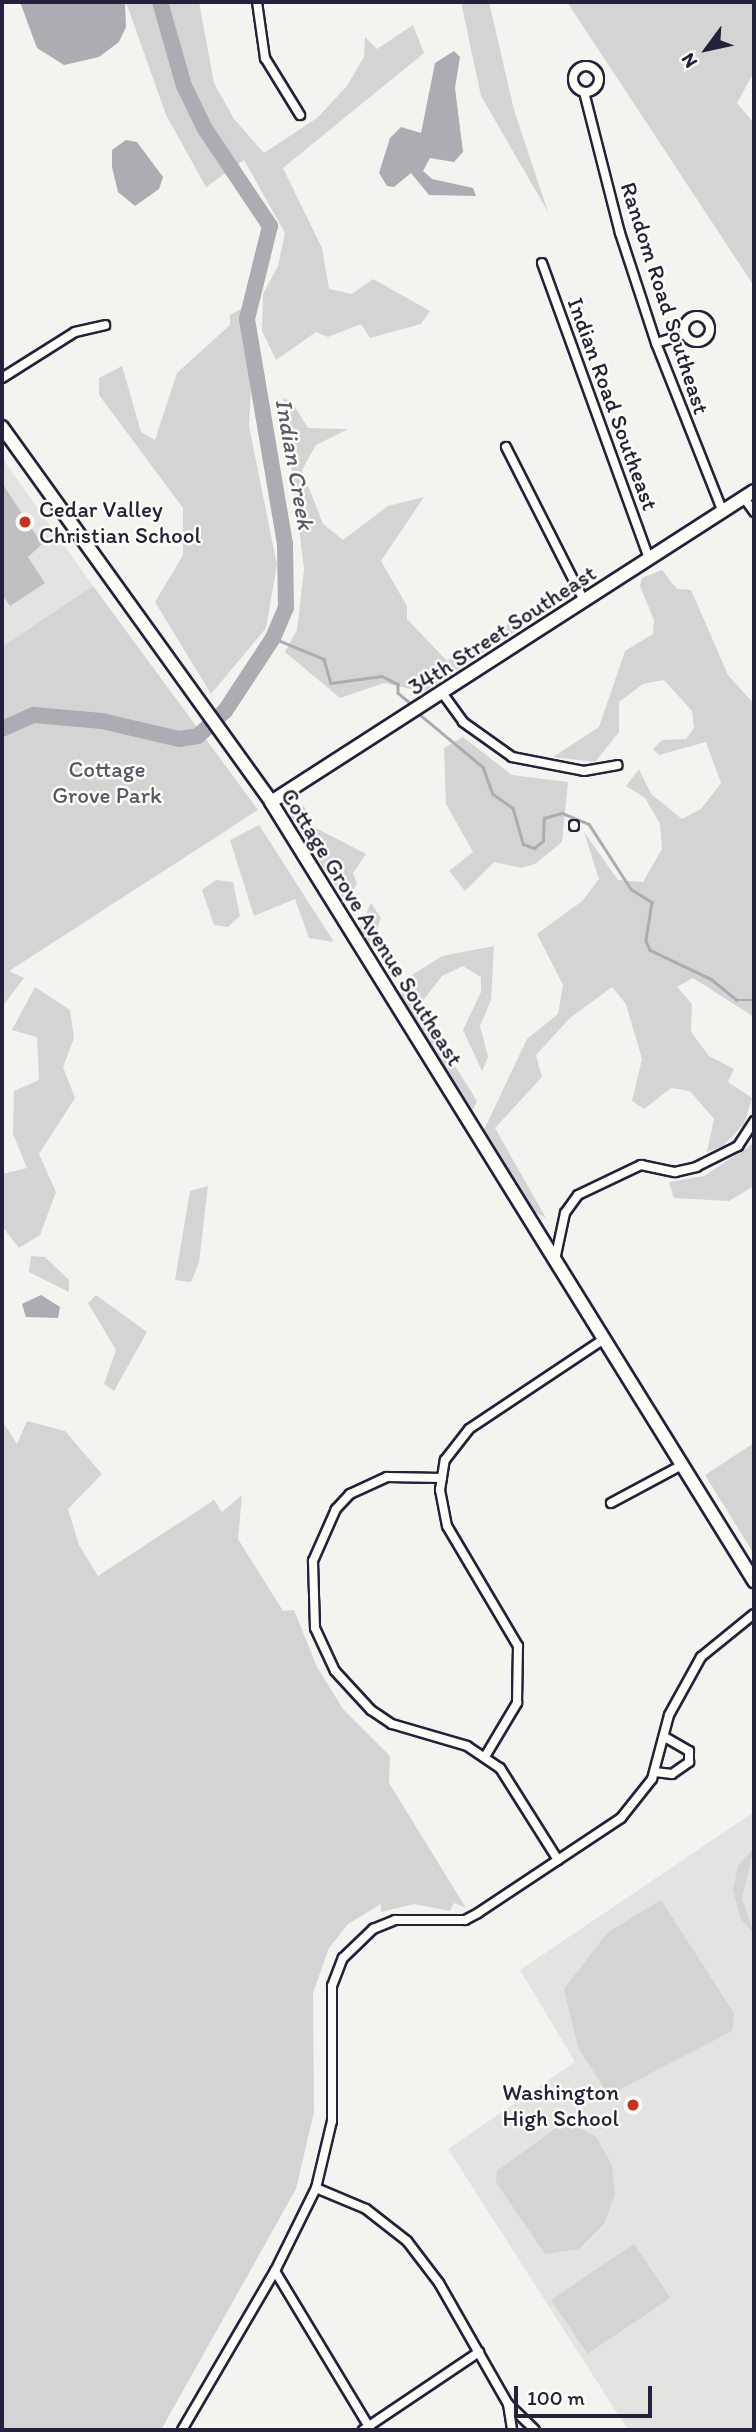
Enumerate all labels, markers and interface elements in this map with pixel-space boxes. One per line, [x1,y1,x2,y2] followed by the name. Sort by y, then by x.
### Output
[672,14,742,84] north arrow
[676,49,702,72] text: N
[615,179,715,417] street label: Random Road Southeast
[562,294,664,514] street label: Indian Road Southeast
[269,396,321,532] water label: Indian Creek
[39,495,200,549] place label: Cedar Valley Christian School
[17,514,33,530] marker: Cedar Valley Christian School
[403,559,601,701] street label: 34th Street Southeast
[53,755,161,809] park label: Cottage Grove Park
[275,783,469,1071] street label: Cottage Grove Avenue Southeast
[502,2078,619,2132] place label: Washington High School
[625,2097,641,2113] marker: Washington High School
[518,2372,656,2416] scale bar
[527,2385,585,2410] text: 100 m

